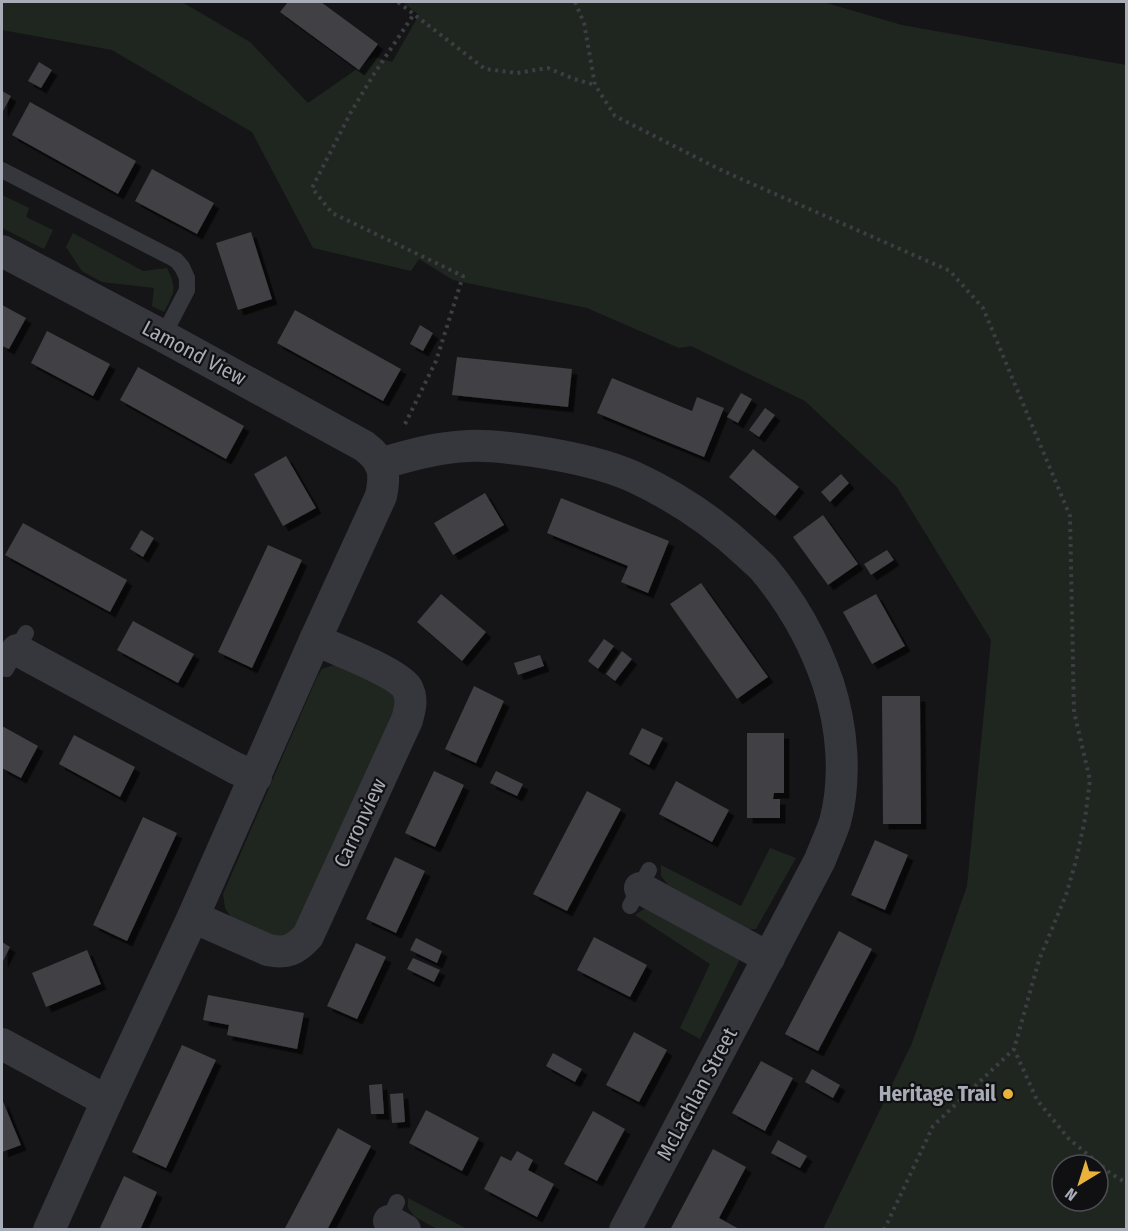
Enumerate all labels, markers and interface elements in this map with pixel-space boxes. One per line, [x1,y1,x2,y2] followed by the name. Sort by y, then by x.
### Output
[138,315,251,391] street label: Lamond View
[328,774,392,872] street label: Carronview
[651,1023,743,1165] street label: McLachlan Street
[879,1081,996,1107] place label: Heritage Trail
[1001,1087,1015,1101] marker: Heritage Trail
[1050,1153,1110,1213] north arrow
[1061,1184,1081,1205] text: N

